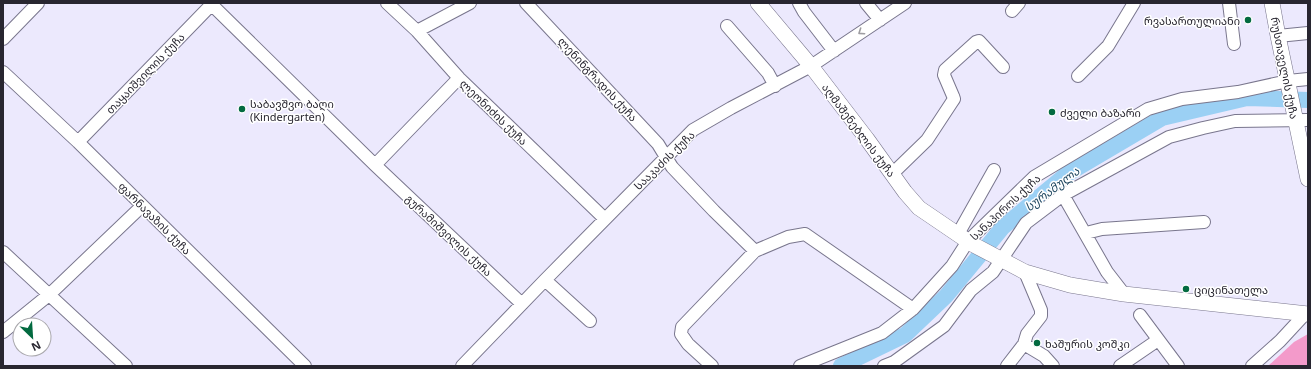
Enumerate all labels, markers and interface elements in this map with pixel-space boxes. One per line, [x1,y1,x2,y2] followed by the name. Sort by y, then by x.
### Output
[1144,13,1240,28] place label: რვასართულიანი
[1243,15,1253,25] marker: რვასართულიანი
[1268,16,1302,120] street label: რუსთაველის ქუჩა
[859,28,866,35] one-way arrow
[102,29,188,117] street label: თაყაიშვილის ქუჩა
[555,34,641,124] street label: ლენინგრადის ქუჩა
[457,76,531,148] street label: ლეონიძის ქუჩა
[819,80,899,180] street label: აღმაშენებლის ქუჩა
[250,96,334,124] place label: საბავშვო ბაღი (Kindergarten)
[237,104,247,114] marker: საბავშვო ბაღი (Kindergarten)
[1060,105,1141,120] place label: ძველი ბაზარი
[1047,107,1057,117] marker: ძველი ბაზარი
[630,127,698,193] street label: სააკაძის ქუჩა
[1021,163,1083,215] water label: სურამულა
[967,171,1043,243] street label: სანაპიროს ქუჩა
[115,178,195,258] street label: ფარნავაზის ქუჩა
[402,191,496,279] street label: გურამიშვილის ქუჩა
[1194,282,1268,297] place label: ციცინათელა
[1181,284,1191,294] marker: ციცინათელა
[12,317,52,357] north arrow
[1045,336,1130,351] place label: ხაშურის კოშკი
[29,338,44,355] text: N
[1032,338,1042,348] marker: ხაშურის კოშკი

